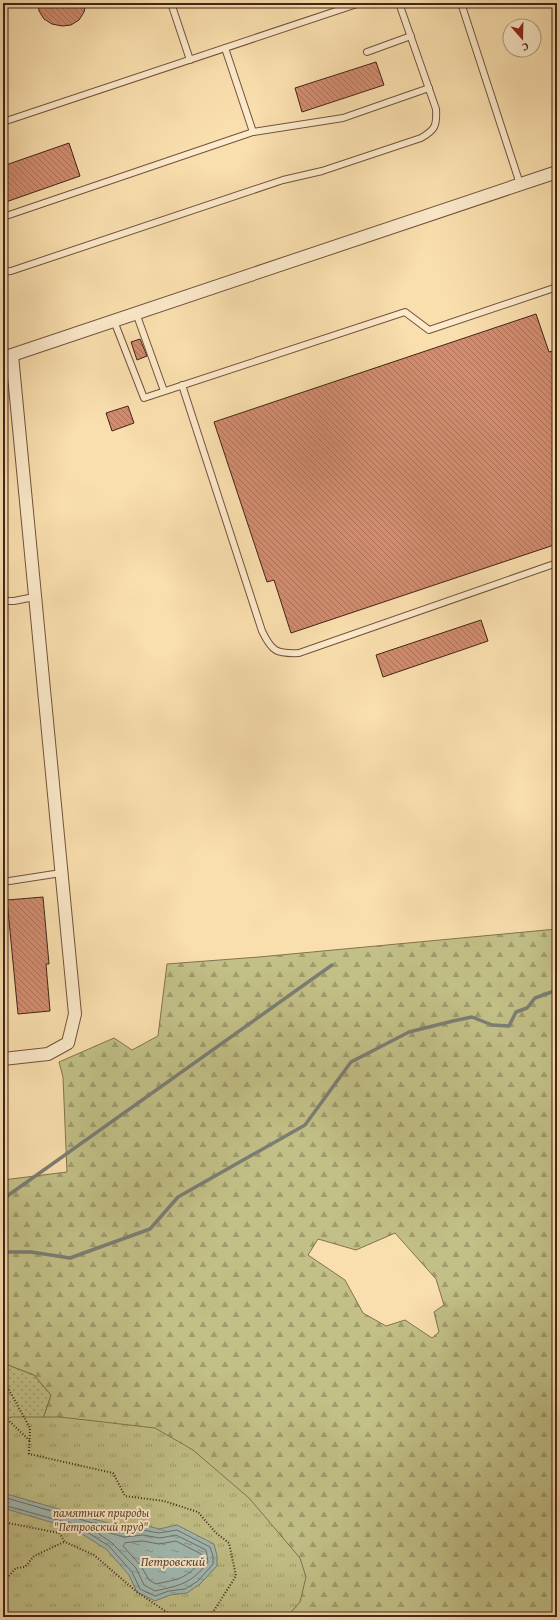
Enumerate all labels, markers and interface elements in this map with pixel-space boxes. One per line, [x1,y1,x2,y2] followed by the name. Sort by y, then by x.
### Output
[502,18,542,58] north arrow
[520,39,531,56] text: С
[53,1504,150,1535] park label: памятник природы "Петровский пруд"
[141,1552,206,1571] water label: Петровский

